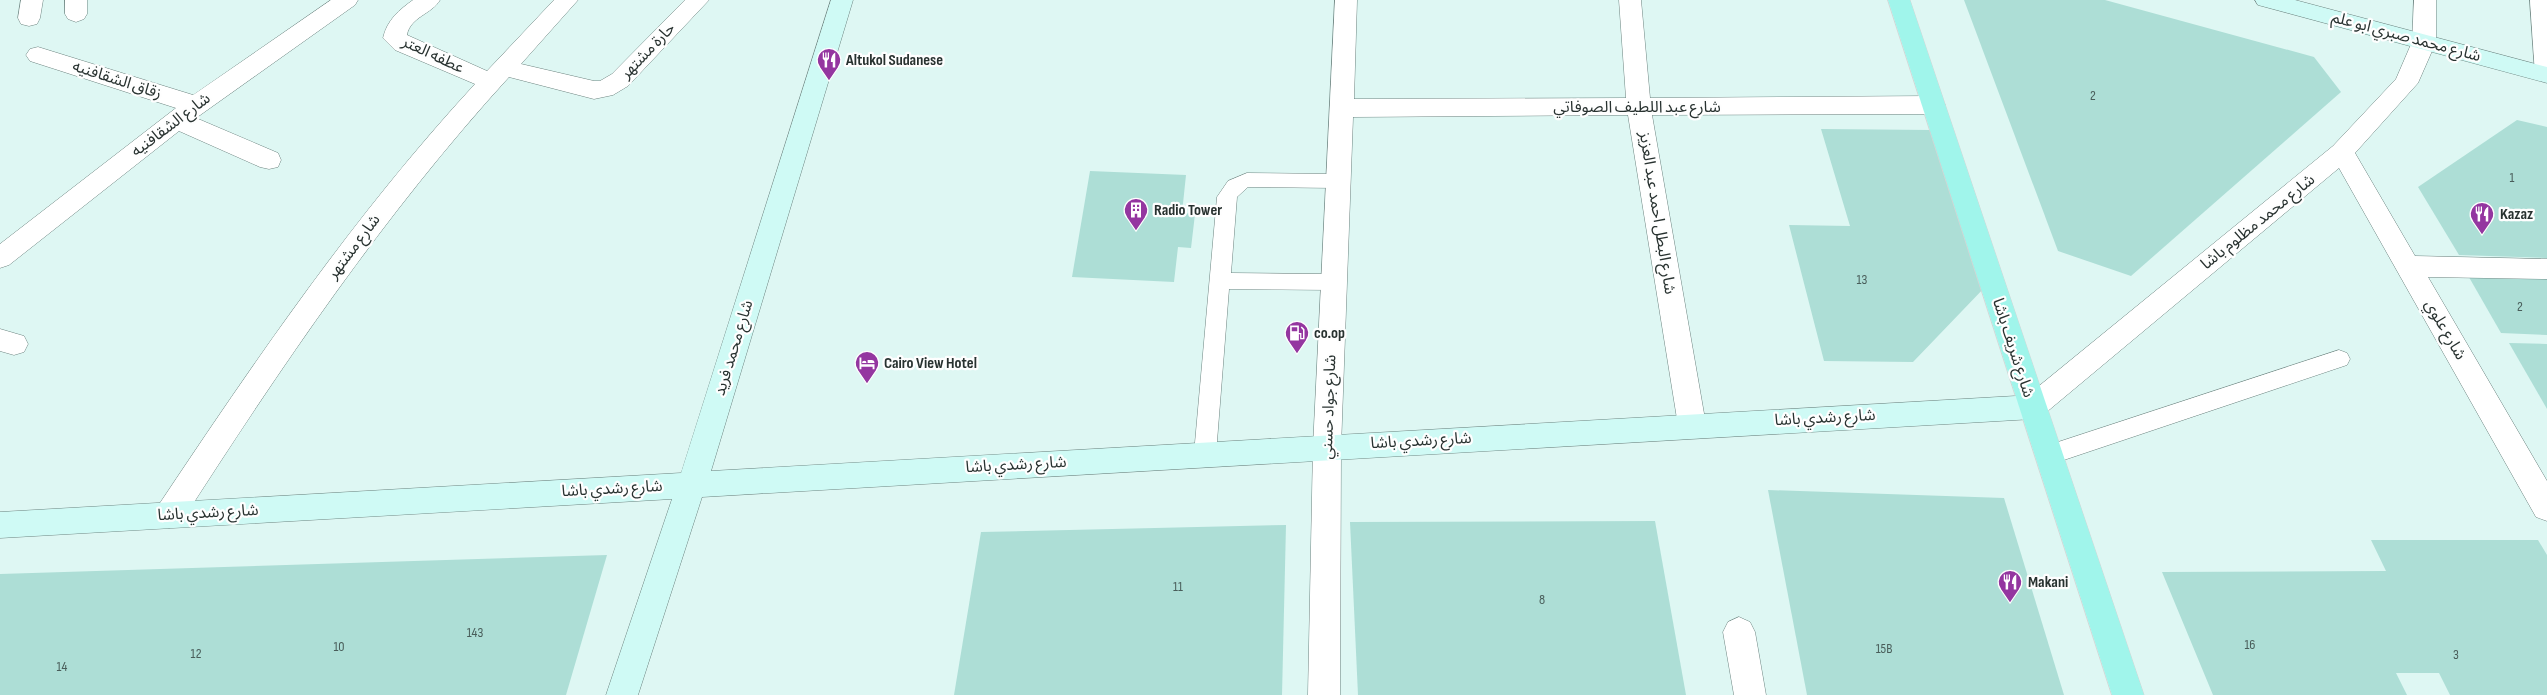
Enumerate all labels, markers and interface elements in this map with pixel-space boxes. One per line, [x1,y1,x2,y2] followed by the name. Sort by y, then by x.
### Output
[2329,8,2483,68] street label: شارع محمد صبري ابو علم
[616,19,679,84] street label: حارة مشتهر
[398,32,467,78] street label: عطفه العتر
[816,47,842,81] restaurant icon: Altukol Sudanese
[845,51,943,70] place label: Altukol Sudanese
[70,57,164,103] street label: زقاق الشقافنيه
[2090,87,2096,104] house number: 2
[128,89,216,163] street label: شارع الشقافنيه
[1553,98,1721,119] street label: شارع عبد اللطيف الصوفاتي
[1633,129,1679,296] street label: شارع البطل احمد عبد العزيز
[2510,169,2515,186] house number: 1
[2197,170,2320,275] street label: شارع محمد مظلوم باشا
[1123,197,1149,231] building icon: Radio Tower
[1154,201,1222,220] place label: Radio Tower
[2469,201,2495,235] restaurant icon: Kazaz
[2500,205,2533,224] place label: Kazaz
[323,211,386,285] street label: شارع مشتهر
[1857,271,1868,288] house number: 13
[1986,296,2038,401] street label: شارع شريف باشا
[2418,297,2470,364] street label: شارع علوي
[710,298,759,399] street label: شارع محمد فريد
[2517,298,2523,315] house number: 2
[1284,320,1310,354] fuel station icon: co.op
[1314,324,1345,343] place label: co.op
[854,350,880,384] hotel icon: Cairo View Hotel
[884,354,977,373] place label: Cairo View Hotel
[1318,354,1342,460] street label: شارع جواد حسني
[1774,406,1876,432] street label: شارع رشدي باشا
[1370,429,1472,455] street label: شارع رشدي باشا
[965,453,1067,479] street label: شارع رشدي باشا
[561,477,663,503] street label: شارع رشدي باشا
[157,501,259,527] street label: شارع رشدي باشا
[1997,569,2023,603] restaurant icon: Makani
[2028,573,2068,592] place label: Makani
[1173,578,1183,595] house number: 11
[1539,591,1545,608] house number: 8
[467,624,483,641] house number: 143
[2244,636,2256,653] house number: 16
[333,638,345,655] house number: 10
[1876,640,1892,657] house number: 15B
[191,645,202,662] house number: 12
[2453,646,2459,663] house number: 3
[57,658,68,675] house number: 14

